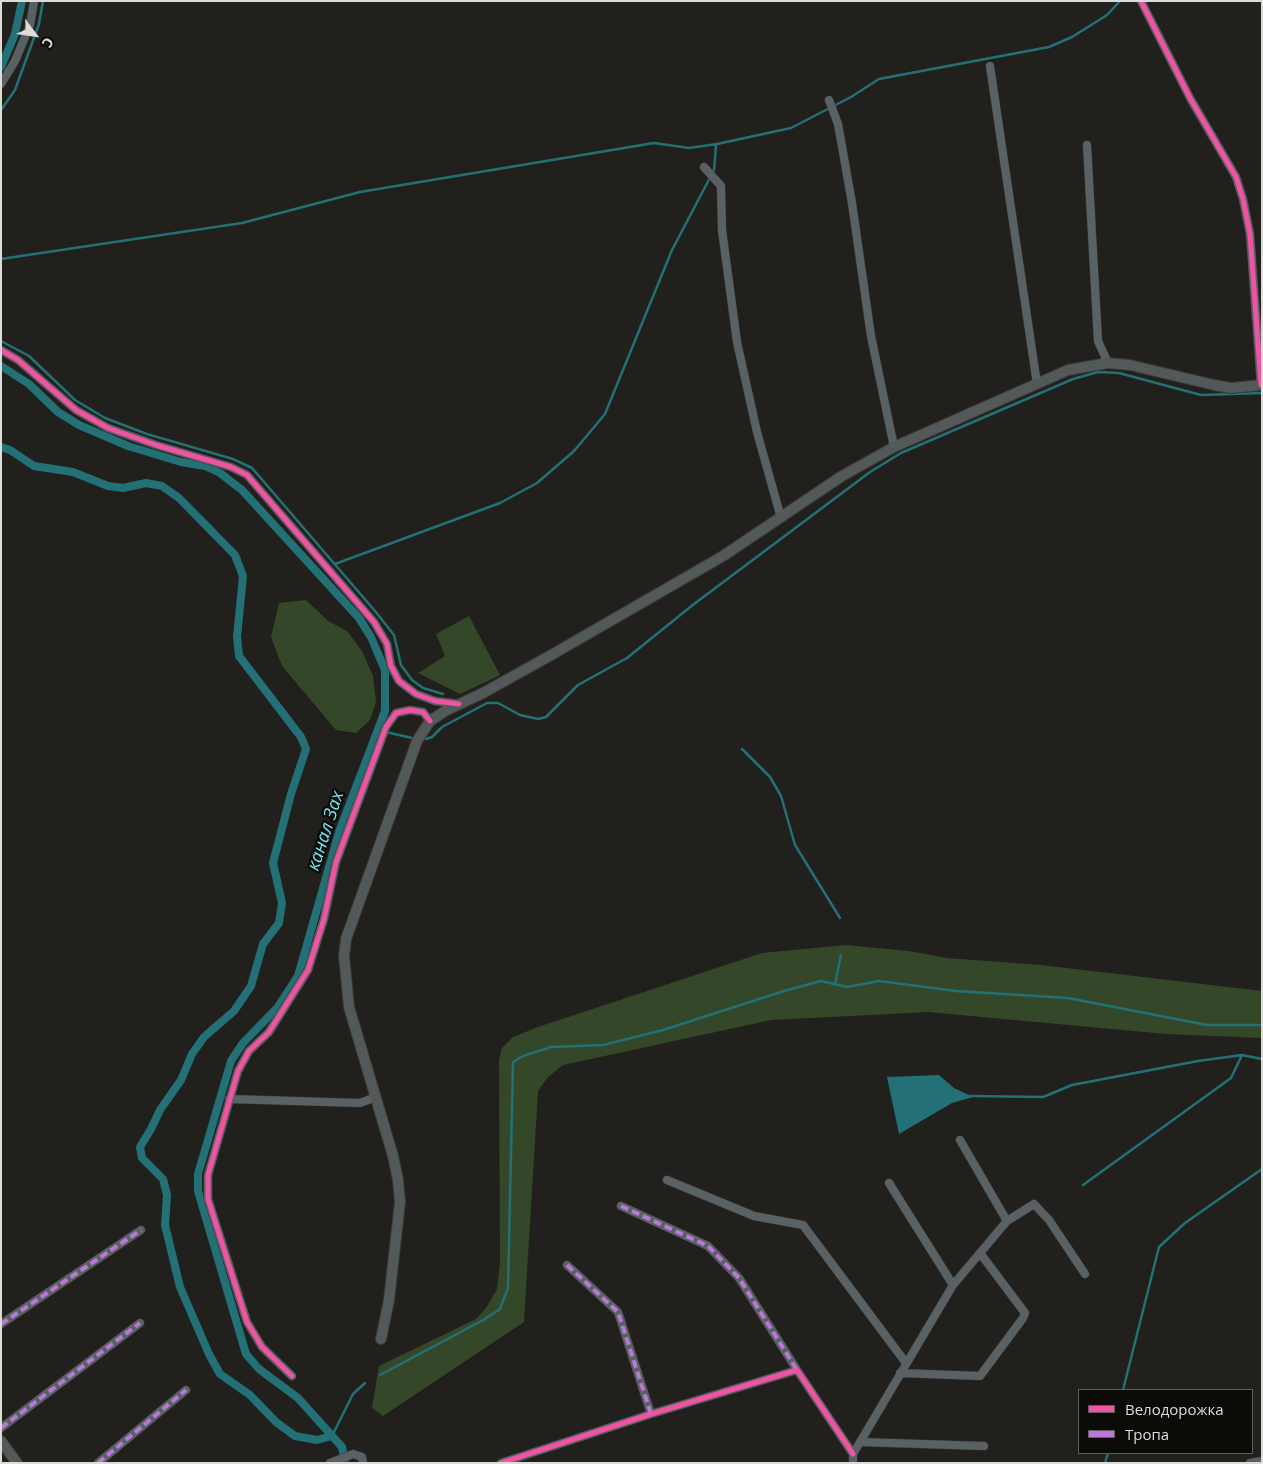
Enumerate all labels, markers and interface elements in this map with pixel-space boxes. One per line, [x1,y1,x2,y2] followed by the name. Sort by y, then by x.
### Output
[10,10,60,60] north arrow
[38,34,59,52] text: С
[303,788,349,874] water label: канал Зах
[1078,1389,1253,1454] legend
[1125,1399,1224,1419] text: Велодорожка
[1125,1424,1169,1444] text: Тропа

